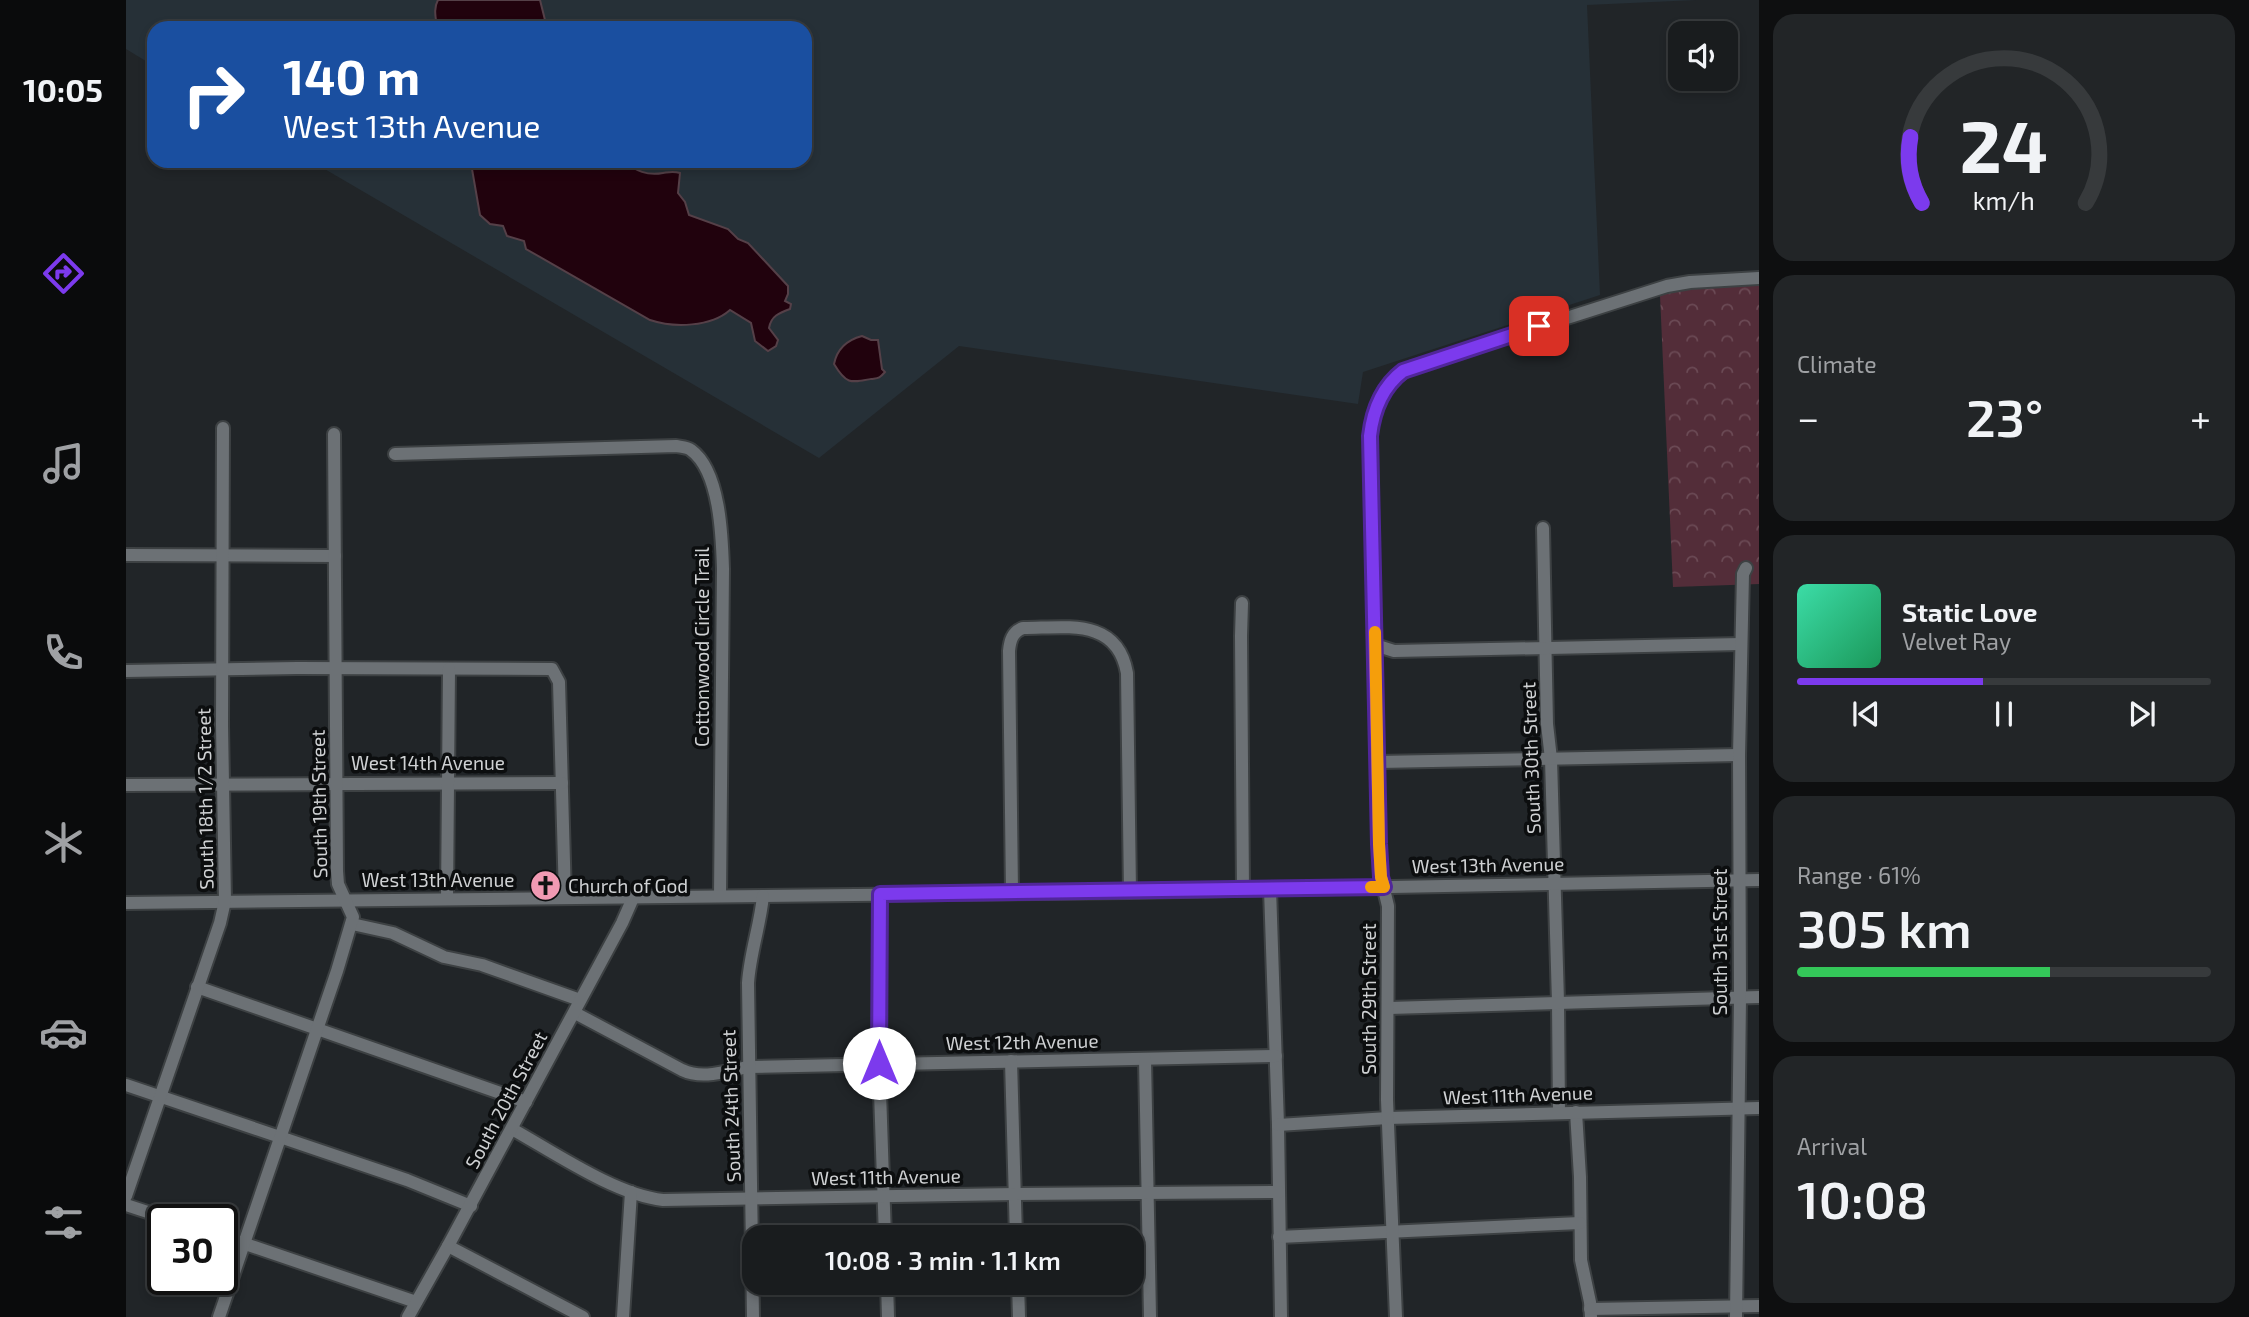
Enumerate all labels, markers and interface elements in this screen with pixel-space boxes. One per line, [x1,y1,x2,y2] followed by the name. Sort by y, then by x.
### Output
[1668,21,1738,91] map controls
[1668,21,1738,91] button: sound
[283,46,420,105] text: 140 m
[168,49,259,140] icon: right
[23,70,103,108] text: 10:05
[1960,101,2048,189] text: 24
[283,106,540,144] text: West 13th Avenue
[1973,185,2035,215] text: km/h
[39,249,88,298] icon: directions
[1509,296,1569,356] pin
[1520,307,1558,345] icon: arrive
[1797,350,1877,378] text: Climate
[1966,385,2043,447] text: 23°
[1797,394,1819,440] text: −
[2190,394,2211,440] text: +
[39,439,88,488] icon: music
[690,547,713,747] street label: Cottonwood Circle Trail
[1902,596,2038,627] text: Static Love
[1902,627,2011,655] text: Velvet Ray
[39,628,88,677] icon: phone
[1516,682,1545,834] street label: South 30th Street
[1847,695,1885,733] icon: previous
[1985,695,2023,733] icon: pause
[2123,695,2161,733] icon: next
[191,708,218,890] street label: South 18th 1/2 Street
[306,730,331,878] street label: South 19th Street
[351,751,505,774] street label: West 14th Avenue
[39,818,88,867] icon: climate
[1411,852,1565,877] street label: West 13th Avenue
[1797,861,1921,889] text: Range · 61%
[362,868,514,891] street label: West 13th Avenue
[528,869,562,903] church icon: Church of God
[1708,869,1731,1015] street label: South 31st Street
[568,874,688,897] place label: Church of God
[1797,896,1972,958] text: 305 km
[1357,923,1380,1075] street label: South 29th Street
[39,1008,88,1057] icon: car
[842,1026,916,1100] position arrow
[460,1027,551,1172] street label: South 20th Street
[716,1029,745,1183] street label: South 24th Street
[945,1029,1099,1054] street label: West 12th Avenue
[1443,1080,1593,1109] street label: West 11th Avenue
[1797,1132,1867,1160] text: Arrival
[811,1164,961,1189] street label: West 11th Avenue
[1797,1167,1928,1229] text: 10:08
[39,1198,88,1247] icon: filters
[147,1204,238,1295] speed limit sign: 30
[825,1244,1061,1275] text: 10:08 · 3 min · 1.1 km

